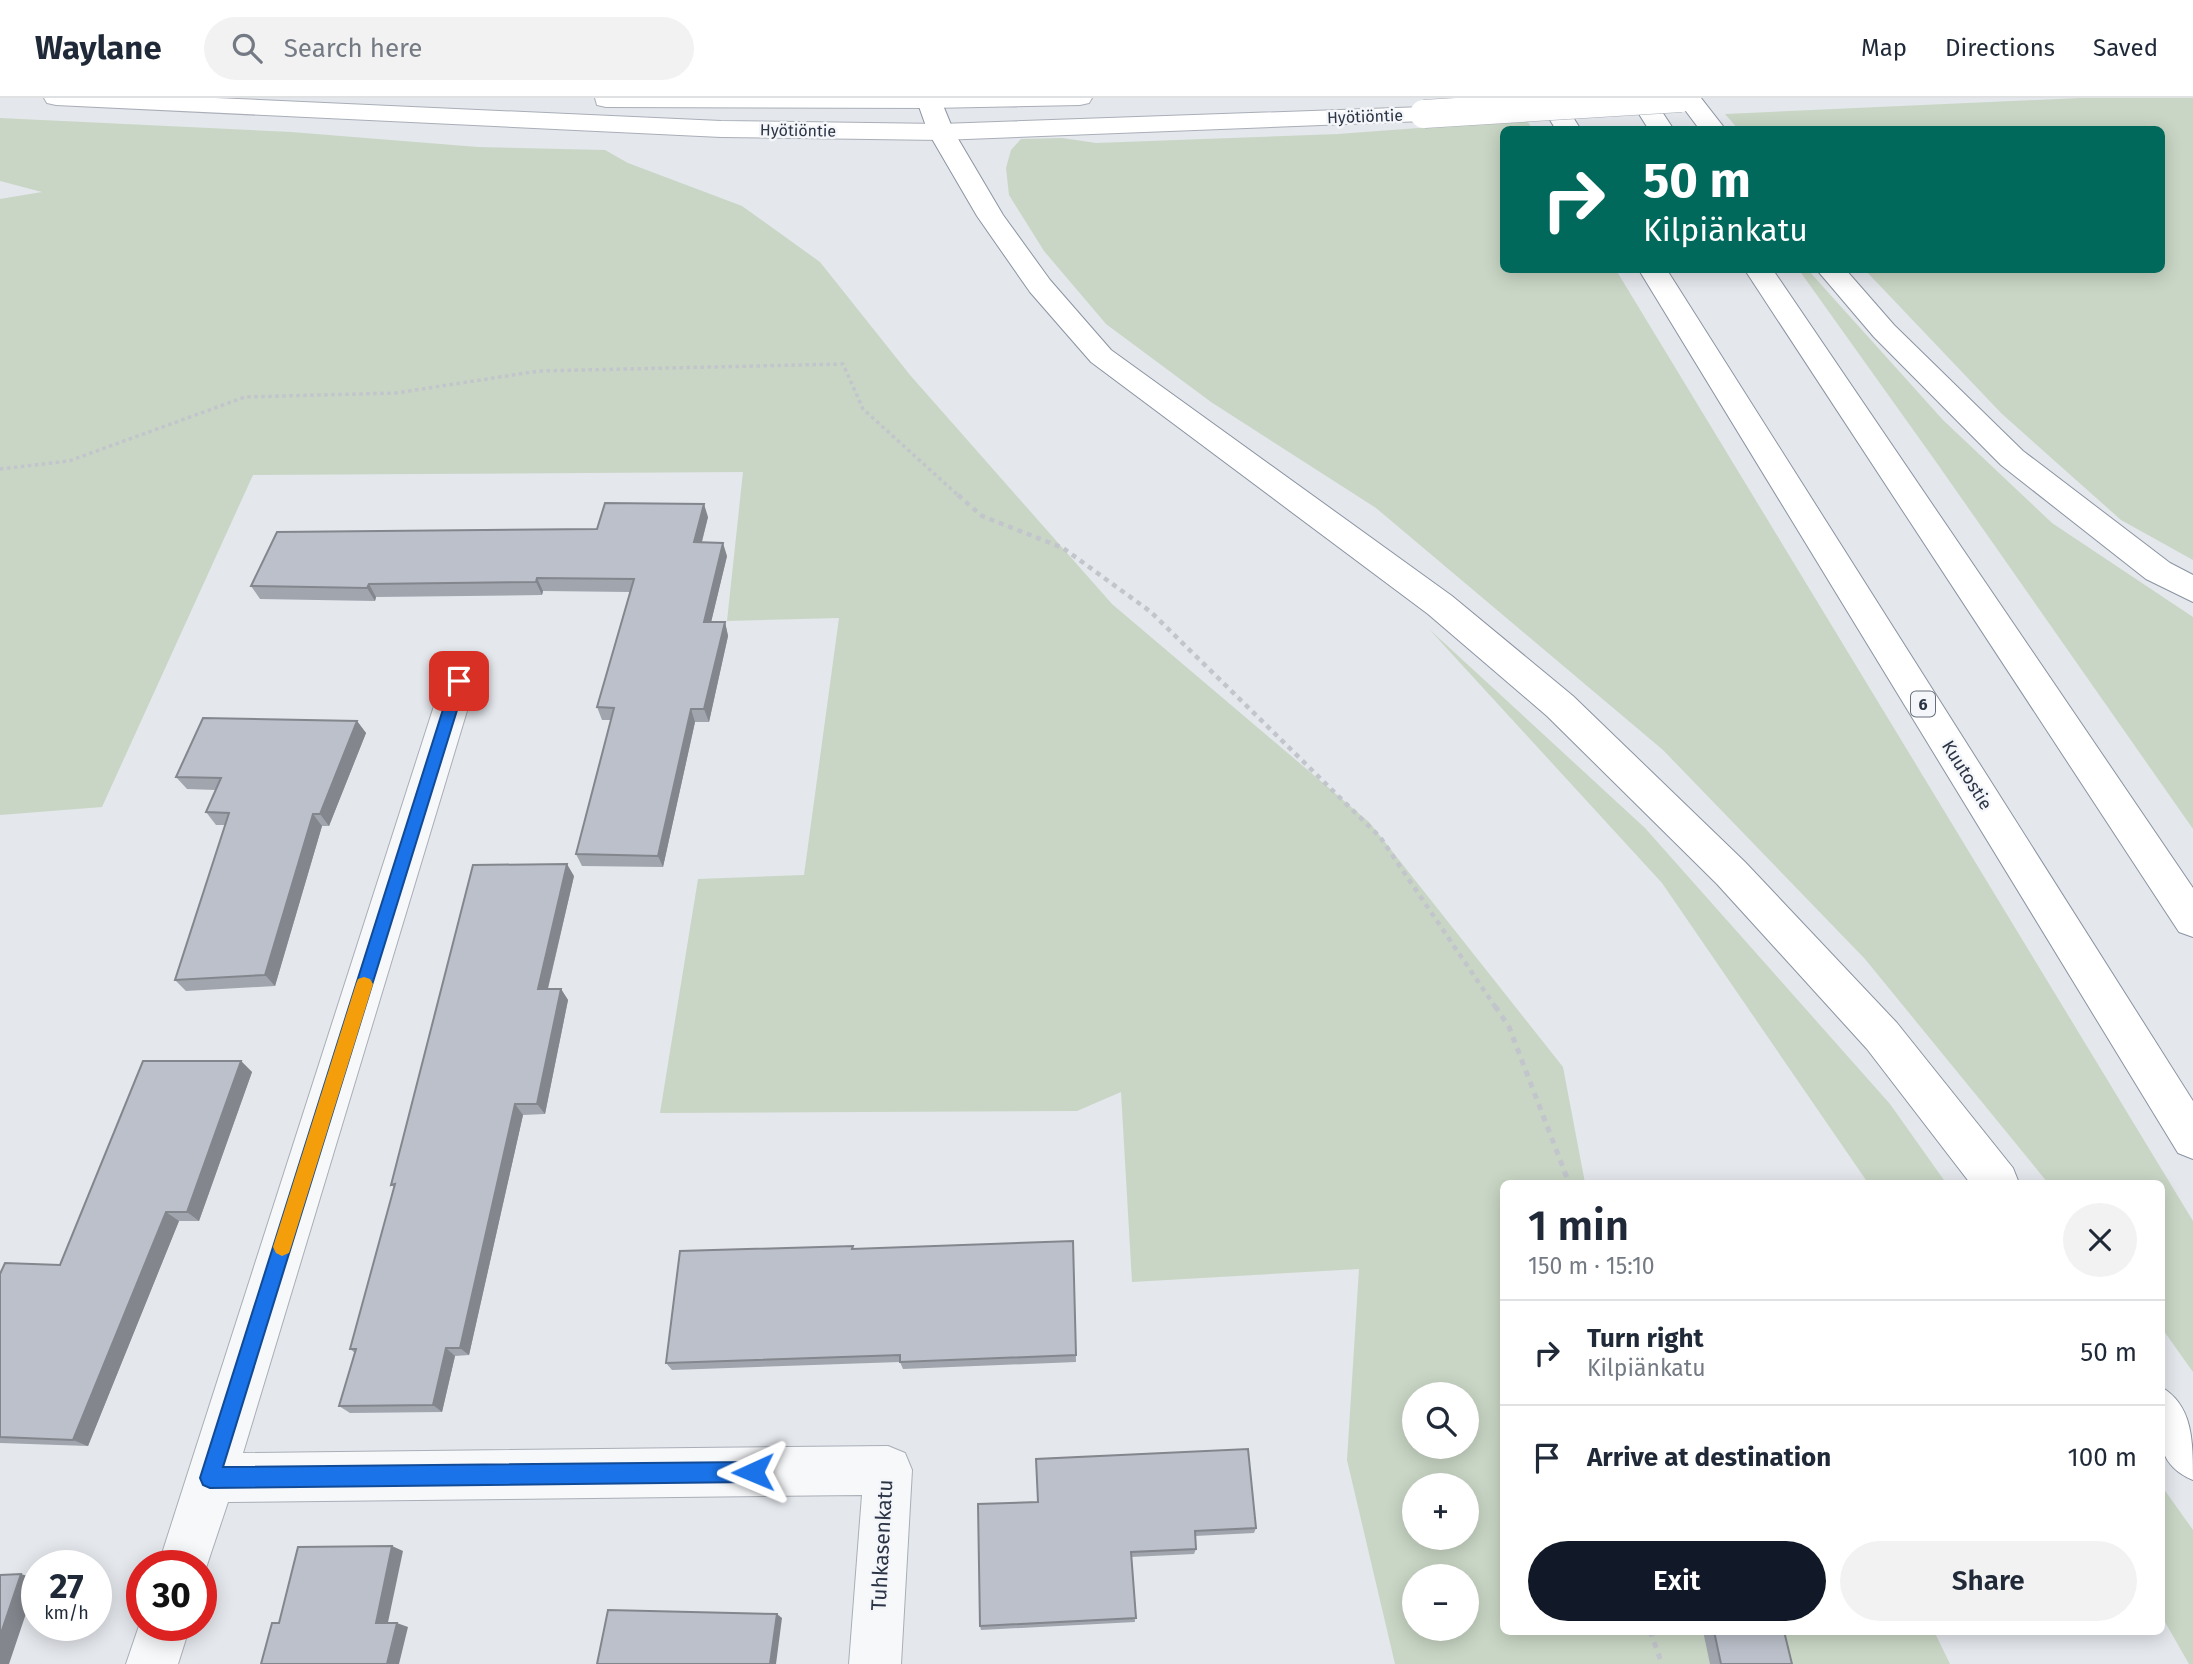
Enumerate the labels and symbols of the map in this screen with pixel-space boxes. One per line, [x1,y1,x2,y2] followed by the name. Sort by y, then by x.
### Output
[1327,106,1403,127] street label: Hyötiöntie
[760,120,836,141] street label: Hyötiöntie
[429,651,489,711] pin
[1911,692,1935,716] road number: 6
[1937,736,1997,814] street label: Kuutostie
[716,1435,790,1509] position arrow
[866,1479,898,1611] street label: Tuhkasenkatu
[126,1550,217,1641] speed limit sign: 30

